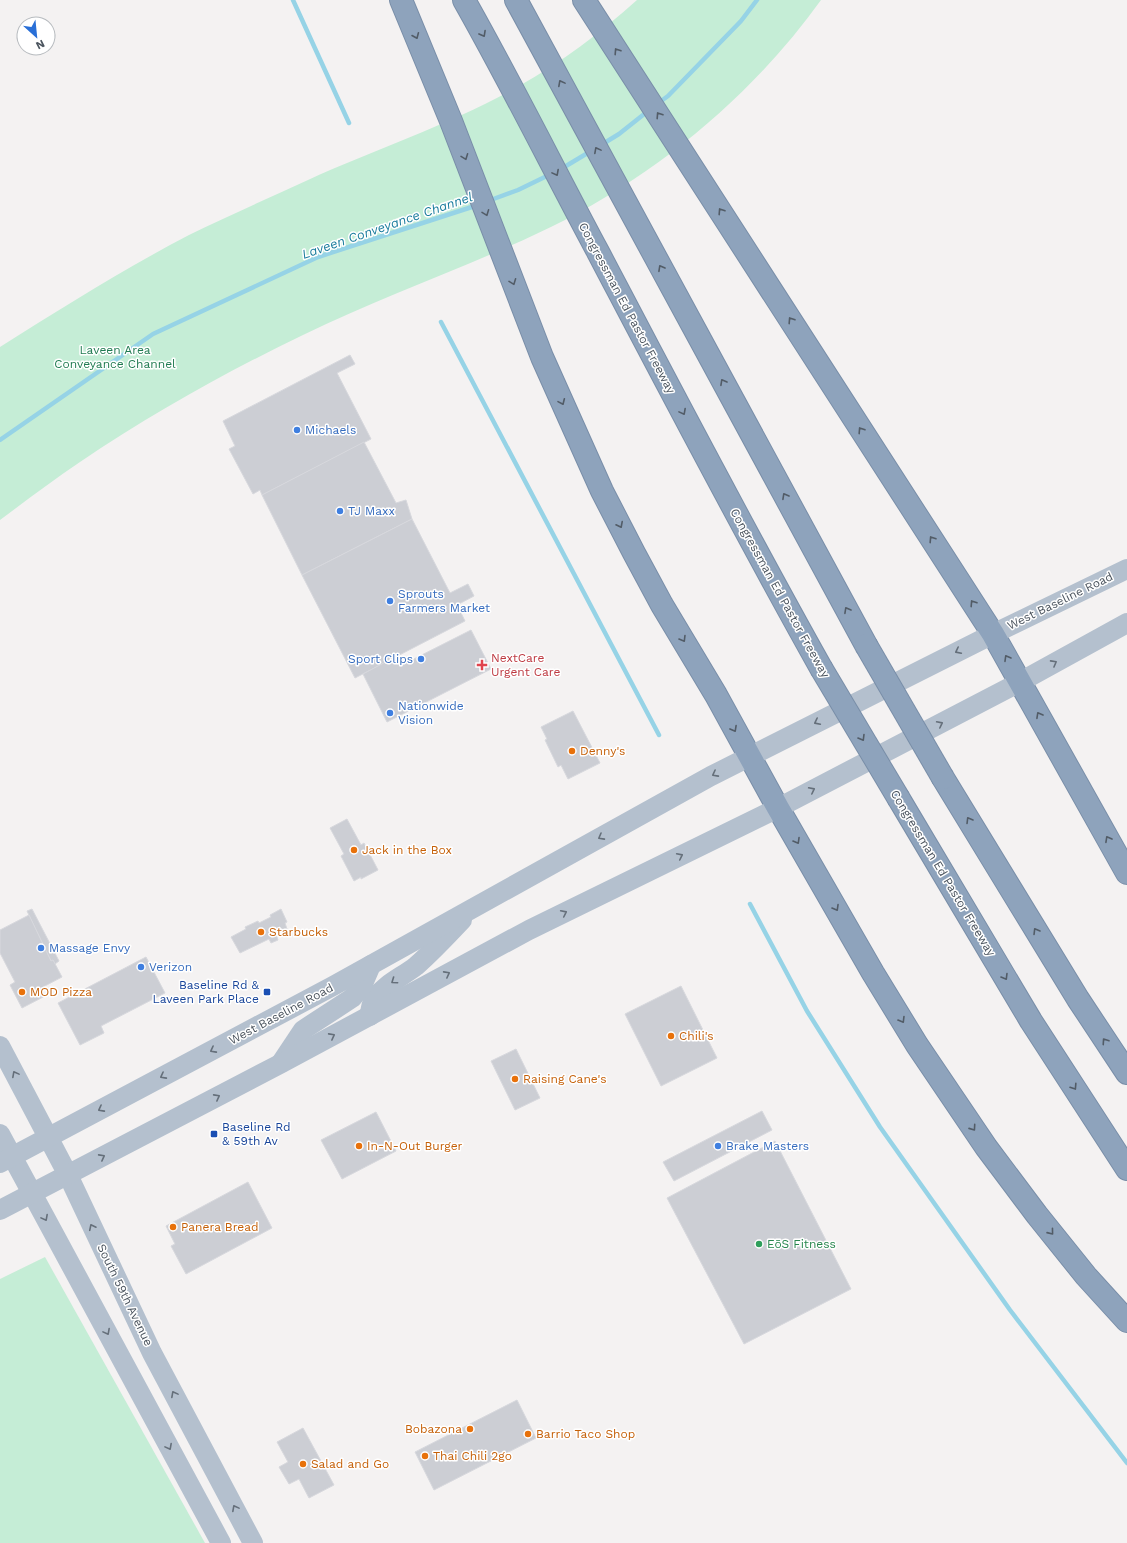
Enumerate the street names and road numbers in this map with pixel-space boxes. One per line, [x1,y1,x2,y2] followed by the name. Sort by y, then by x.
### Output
[576,220,679,397] street label: Congressman Ed Pastor Freeway
[727,506,833,681] street label: Congressman Ed Pastor Freeway
[1005,569,1115,633] street label: West Baseline Road
[888,787,999,959] street label: Congressman Ed Pastor Freeway
[227,981,335,1047] street label: West Baseline Road
[94,1242,156,1348] street label: South 59th Avenue

